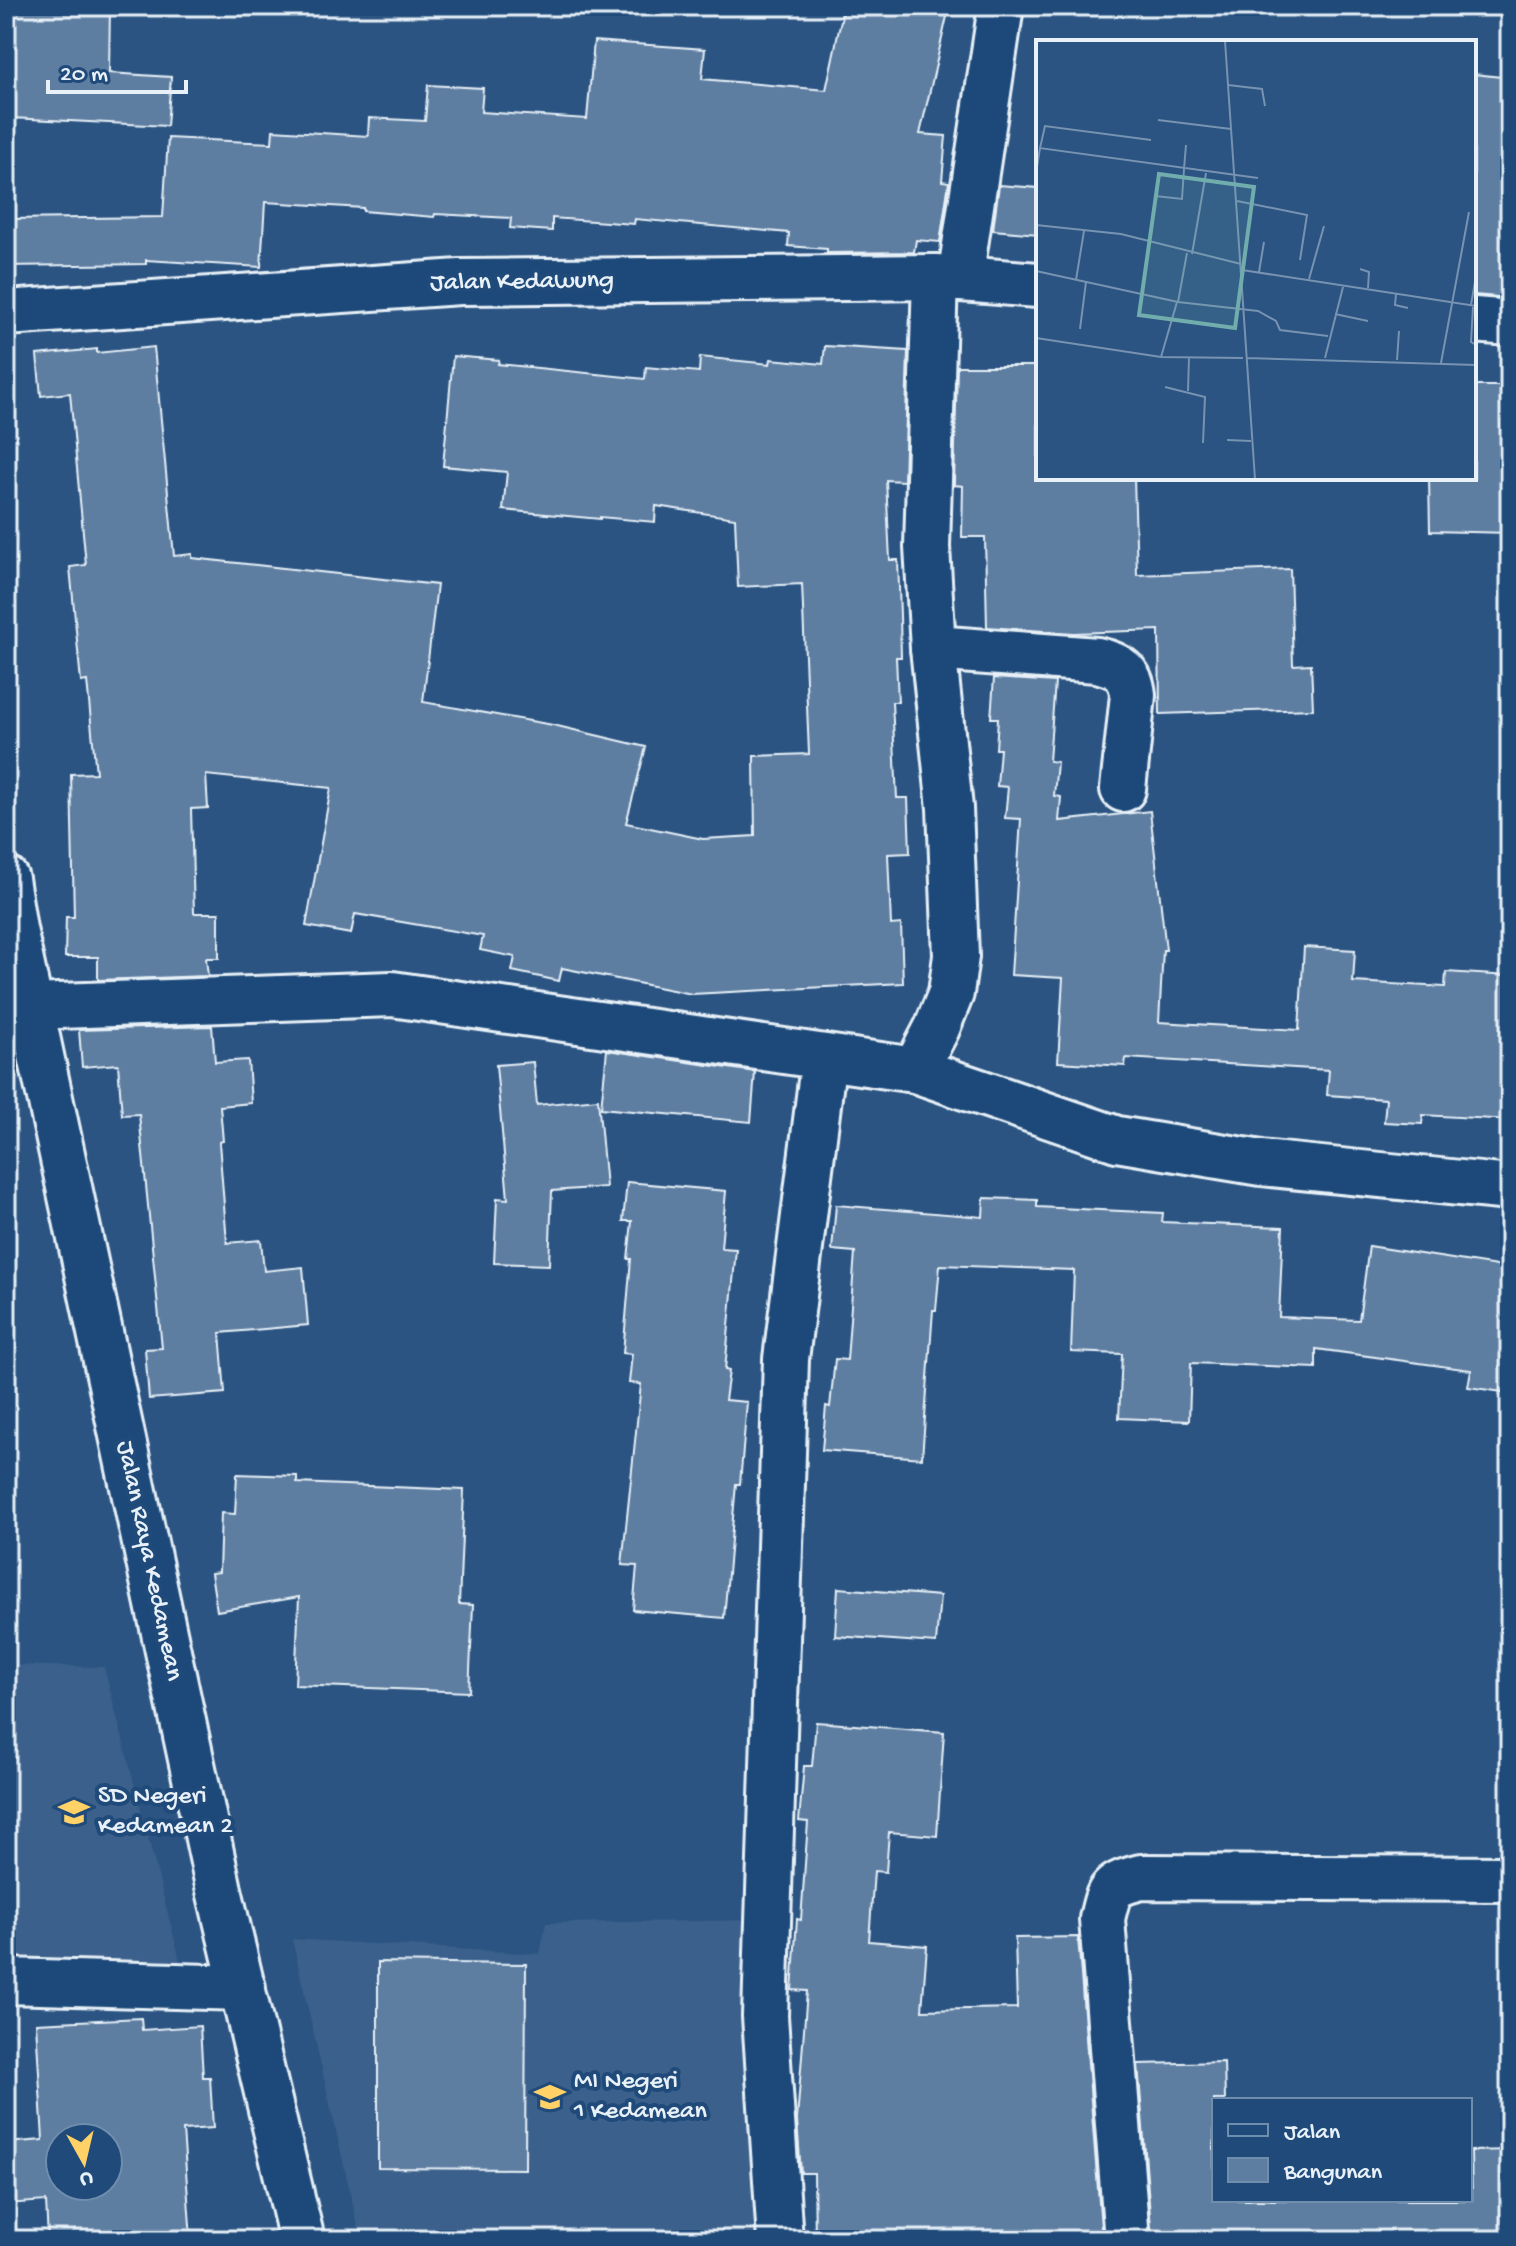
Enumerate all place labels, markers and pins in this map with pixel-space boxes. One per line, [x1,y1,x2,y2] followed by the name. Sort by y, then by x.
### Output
[98,1782,233,1843] place label: SD Negeri Kedamean 2
[57,1795,91,1829] school or university icon: SD Negeri Kedamean 2
[573,2067,707,2128] place label: MI Negeri 1 Kedamean
[533,2080,567,2114] school or university icon: MI Negeri 1 Kedamean

